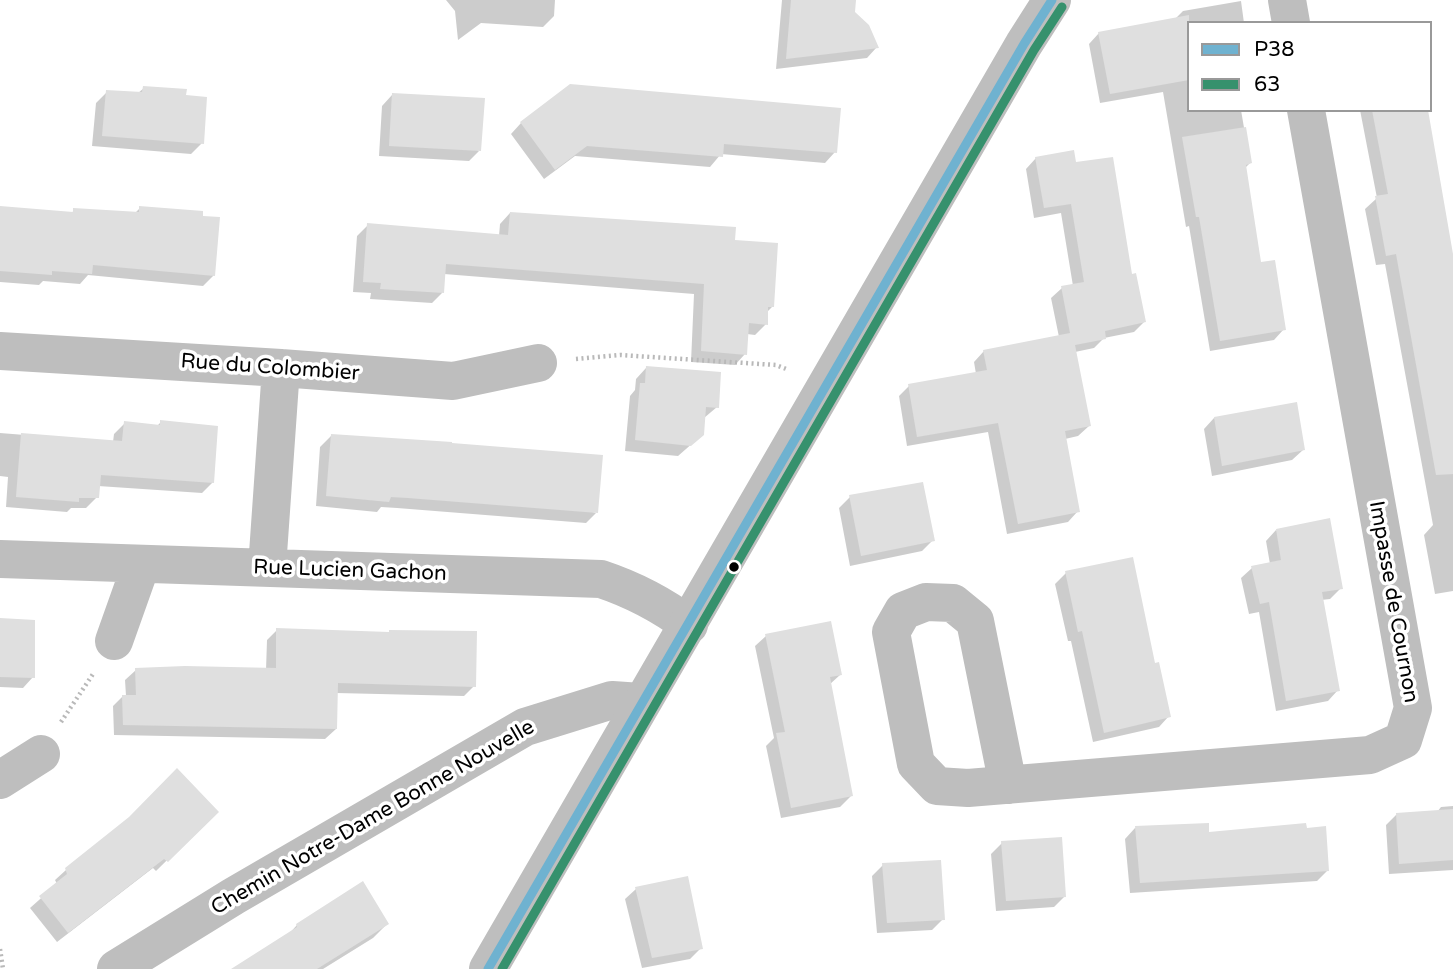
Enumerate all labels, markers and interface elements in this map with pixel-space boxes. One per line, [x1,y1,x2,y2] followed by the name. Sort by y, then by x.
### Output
[1187,21,1432,112] legend
[1254,37,1295,62] text: P38
[1254,72,1280,97] text: 63
[180,349,360,387] street label: Rue du Colombier
[1363,499,1423,705] street label: Impasse de Cournon
[253,555,447,587] street label: Rue Lucien Gachon
[727,560,741,574] unlabelled marker
[207,715,539,921] street label: Chemin Notre-Dame Bonne Nouvelle

